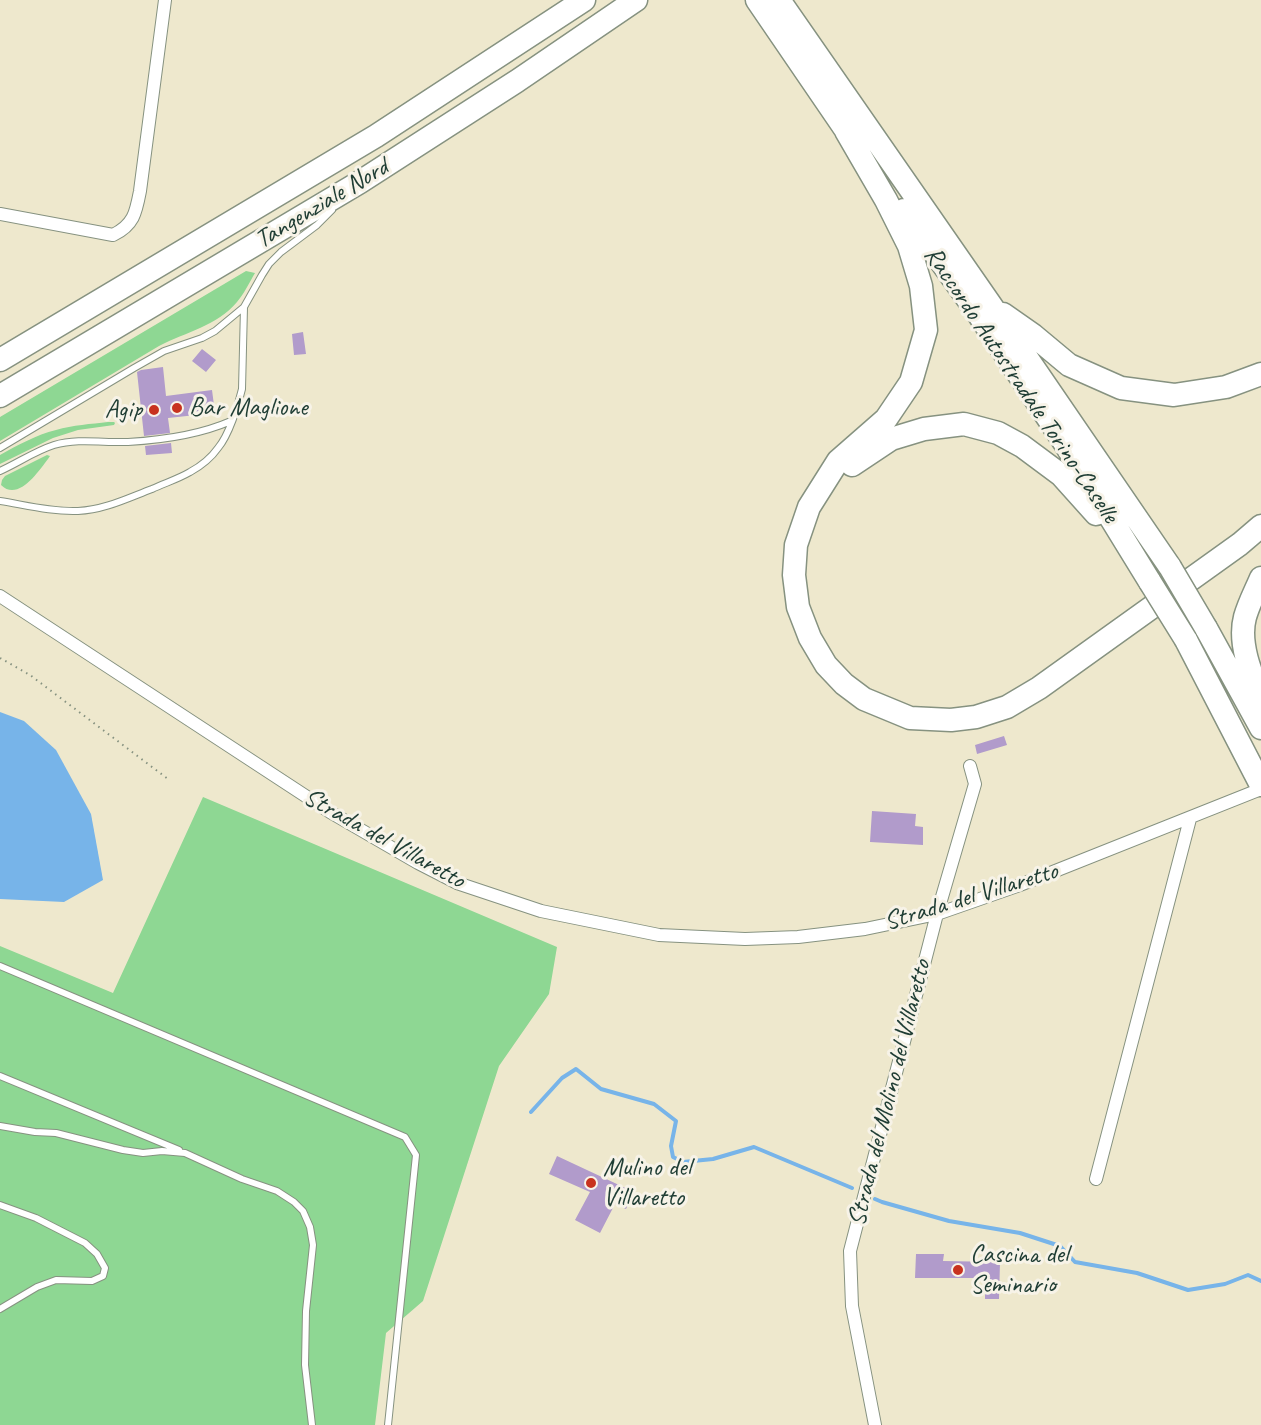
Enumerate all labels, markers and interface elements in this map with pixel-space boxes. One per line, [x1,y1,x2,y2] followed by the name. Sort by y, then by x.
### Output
[250,152,394,256] street label: Tangenziale Nord
[917,241,1125,529] street label: Raccordo Autostradale Torino-Caselle
[189,392,307,424] place label: Bar Maglione
[105,394,142,426] place label: Agip
[170,401,184,415] marker: Bar Maglione
[147,403,161,417] marker: Agip
[298,782,470,896] street label: Strada del Villaretto
[880,856,1062,938] street label: Strada del Villaretto
[842,957,938,1229] street label: Strada del Molino del Villaretto
[603,1152,691,1214] place label: Mulino del Villaretto
[584,1176,598,1190] marker: Mulino del Villaretto
[970,1239,1068,1300] place label: Cascina del Seminario
[951,1263,965,1277] marker: Cascina del Seminario

